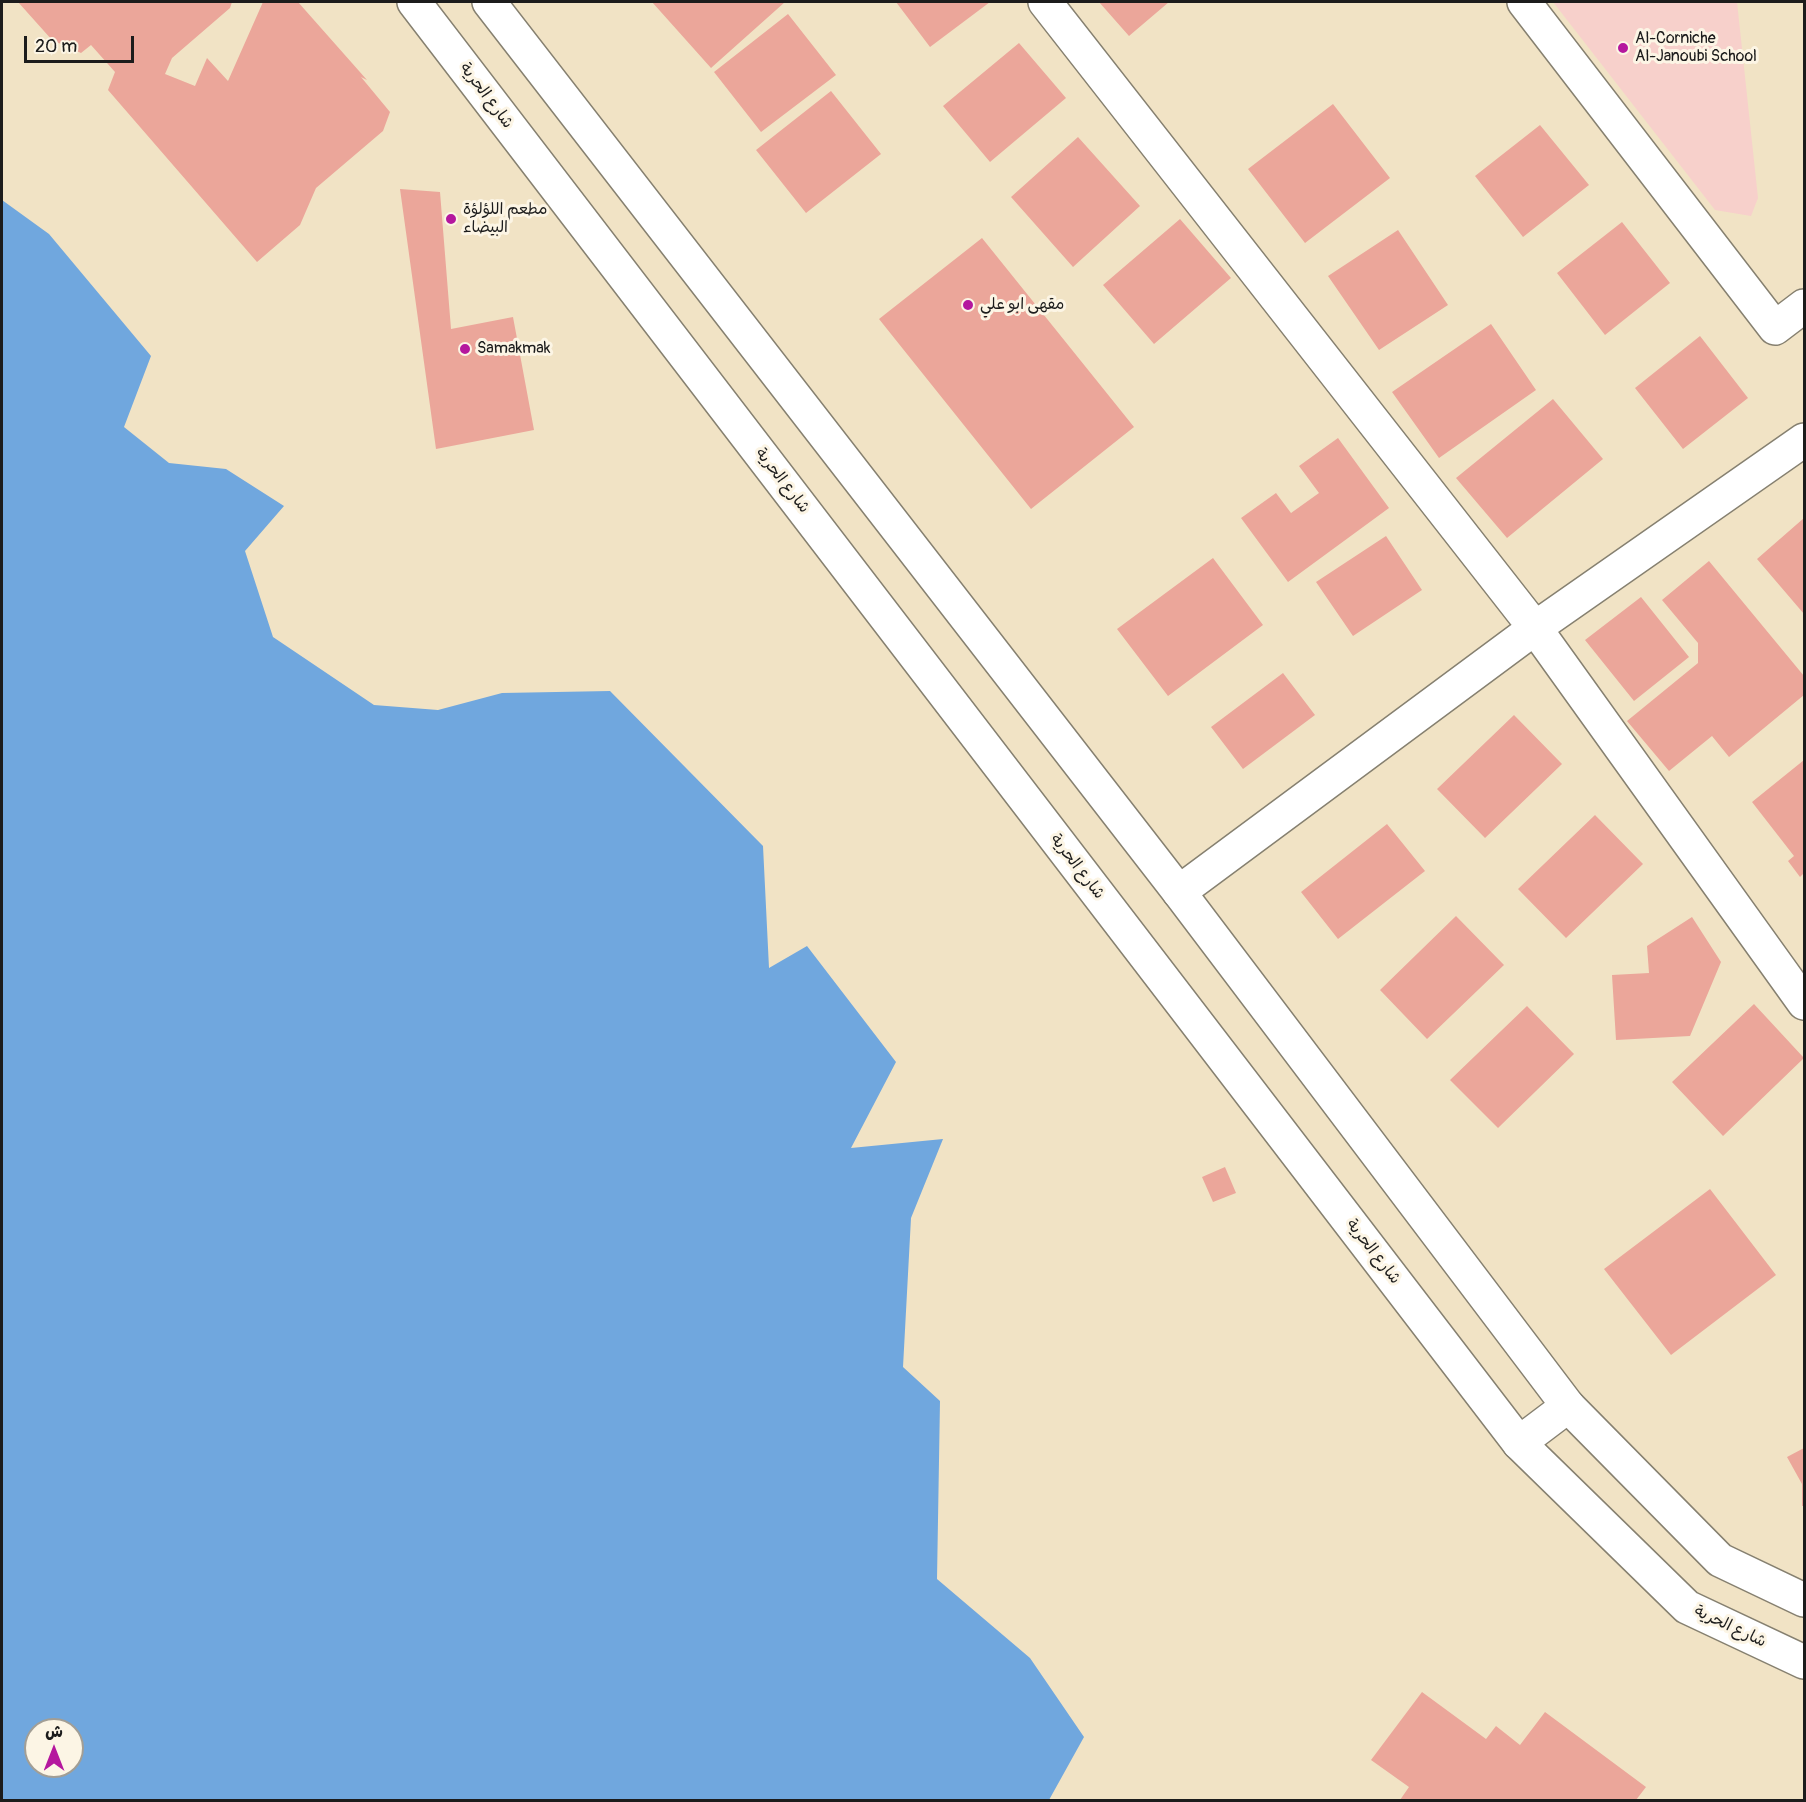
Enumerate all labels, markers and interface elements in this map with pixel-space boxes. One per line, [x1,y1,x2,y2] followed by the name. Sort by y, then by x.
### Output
[27,24,136,62] scale bar
[1635,29,1757,67] place label: Al-Corniche Al-Janoubi School
[35,35,77,58] text: 20 m
[1616,41,1630,55] marker: Al-Corniche Al-Janoubi School
[455,59,517,133] street label: شارع الحرية
[463,200,547,238] place label: مطعم اللؤلؤة البيضاء
[444,212,458,226] marker: مطعم اللؤلؤة البيضاء
[980,295,1064,315] place label: مقهى ابو علي
[961,298,975,312] marker: مقهى ابو علي
[477,339,550,359] place label: Samakmak
[458,342,472,356] marker: Samakmak
[751,445,813,517] street label: شارع الحرية
[1046,831,1108,903] street label: شارع الحرية
[1342,1216,1404,1288] street label: شارع الحرية
[1691,1602,1769,1652] street label: شارع الحرية
[24,1718,84,1778] north arrow
[45,1722,63,1742] text: ش

